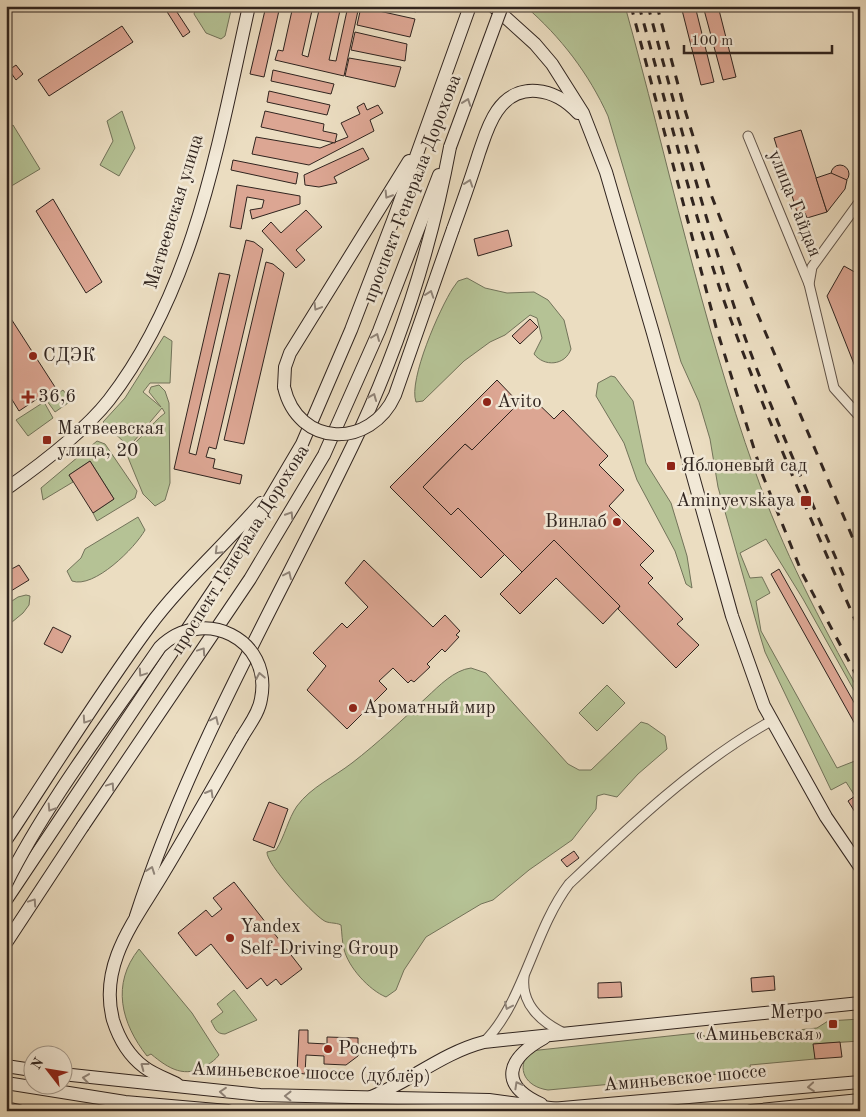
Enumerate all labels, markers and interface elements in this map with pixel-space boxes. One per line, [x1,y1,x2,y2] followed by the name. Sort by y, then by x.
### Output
[684,22,831,54] scale bar
[691,34,733,49] text: 100 m
[361,72,466,306] street label: проспект Генерала Дорохова
[461,98,471,106] one-way arrow
[142,132,208,292] street label: Матвеевская улица
[764,148,824,260] street label: улица Гайдая
[463,179,473,188] one-way arrow
[385,189,395,198] one-way arrow
[424,290,434,299] one-way arrow
[314,301,324,310] one-way arrow
[370,333,381,342] one-way arrow
[43,347,96,366] place label: СДЭК
[27,350,39,362] marker: СДЭК
[38,388,76,407] place label: 36,6
[22,391,34,403] marker: 36,6
[367,393,377,402] one-way arrow
[497,393,542,412] place label: Avito
[481,396,493,408] marker: Avito
[57,420,164,461] place label: Матвеевская улица, 20
[41,434,53,446] marker: Матвеевская улица, 20
[169,441,314,658] street label: проспект Генерала Дорохова
[681,457,808,476] place label: Яблоневый сад
[665,460,677,472] marker: Яблоневый сад
[676,492,796,511] place label: Aminyevskaya
[799,494,813,508] marker: Aminyevskaya
[283,511,293,520] one-way arrow
[545,513,607,532] place label: Винлаб
[611,516,623,528] marker: Винлаб
[215,545,224,554] one-way arrow
[282,571,293,580] one-way arrow
[195,647,205,656] one-way arrow
[139,668,148,677] one-way arrow
[256,671,266,680] one-way arrow
[363,699,496,718] place label: Ароматный мир
[347,702,359,714] marker: Ароматный мир
[83,715,93,724] one-way arrow
[209,716,219,725] one-way arrow
[105,782,114,791] one-way arrow
[203,790,213,799] one-way arrow
[48,803,58,812] one-way arrow
[145,866,155,874] one-way arrow
[27,898,36,908] one-way arrow
[240,918,399,959] place label: Yandex Self-Driving Group
[224,932,236,944] marker: Yandex Self-Driving Group
[504,1001,515,1010] one-way arrow
[695,1004,823,1045] place label: Метро «Аминьевская»
[827,1018,839,1030] marker: Метро «Аминьевская»
[338,1040,417,1059] place label: Роснефть
[322,1043,334,1055] marker: Роснефть
[22,1044,72,1094] north arrow
[29,1055,47,1072] text: N
[191,1059,431,1088] street label: Аминьевское шоссе (дублёр)
[603,1062,767,1096] street label: Аминьевское шоссе
[141,1063,150,1071] one-way arrow
[81,1073,90,1083] one-way arrow
[807,1081,815,1092] one-way arrow
[514,1082,524,1091] one-way arrow
[219,1087,227,1098] one-way arrow
[283,1090,291,1101] one-way arrow

